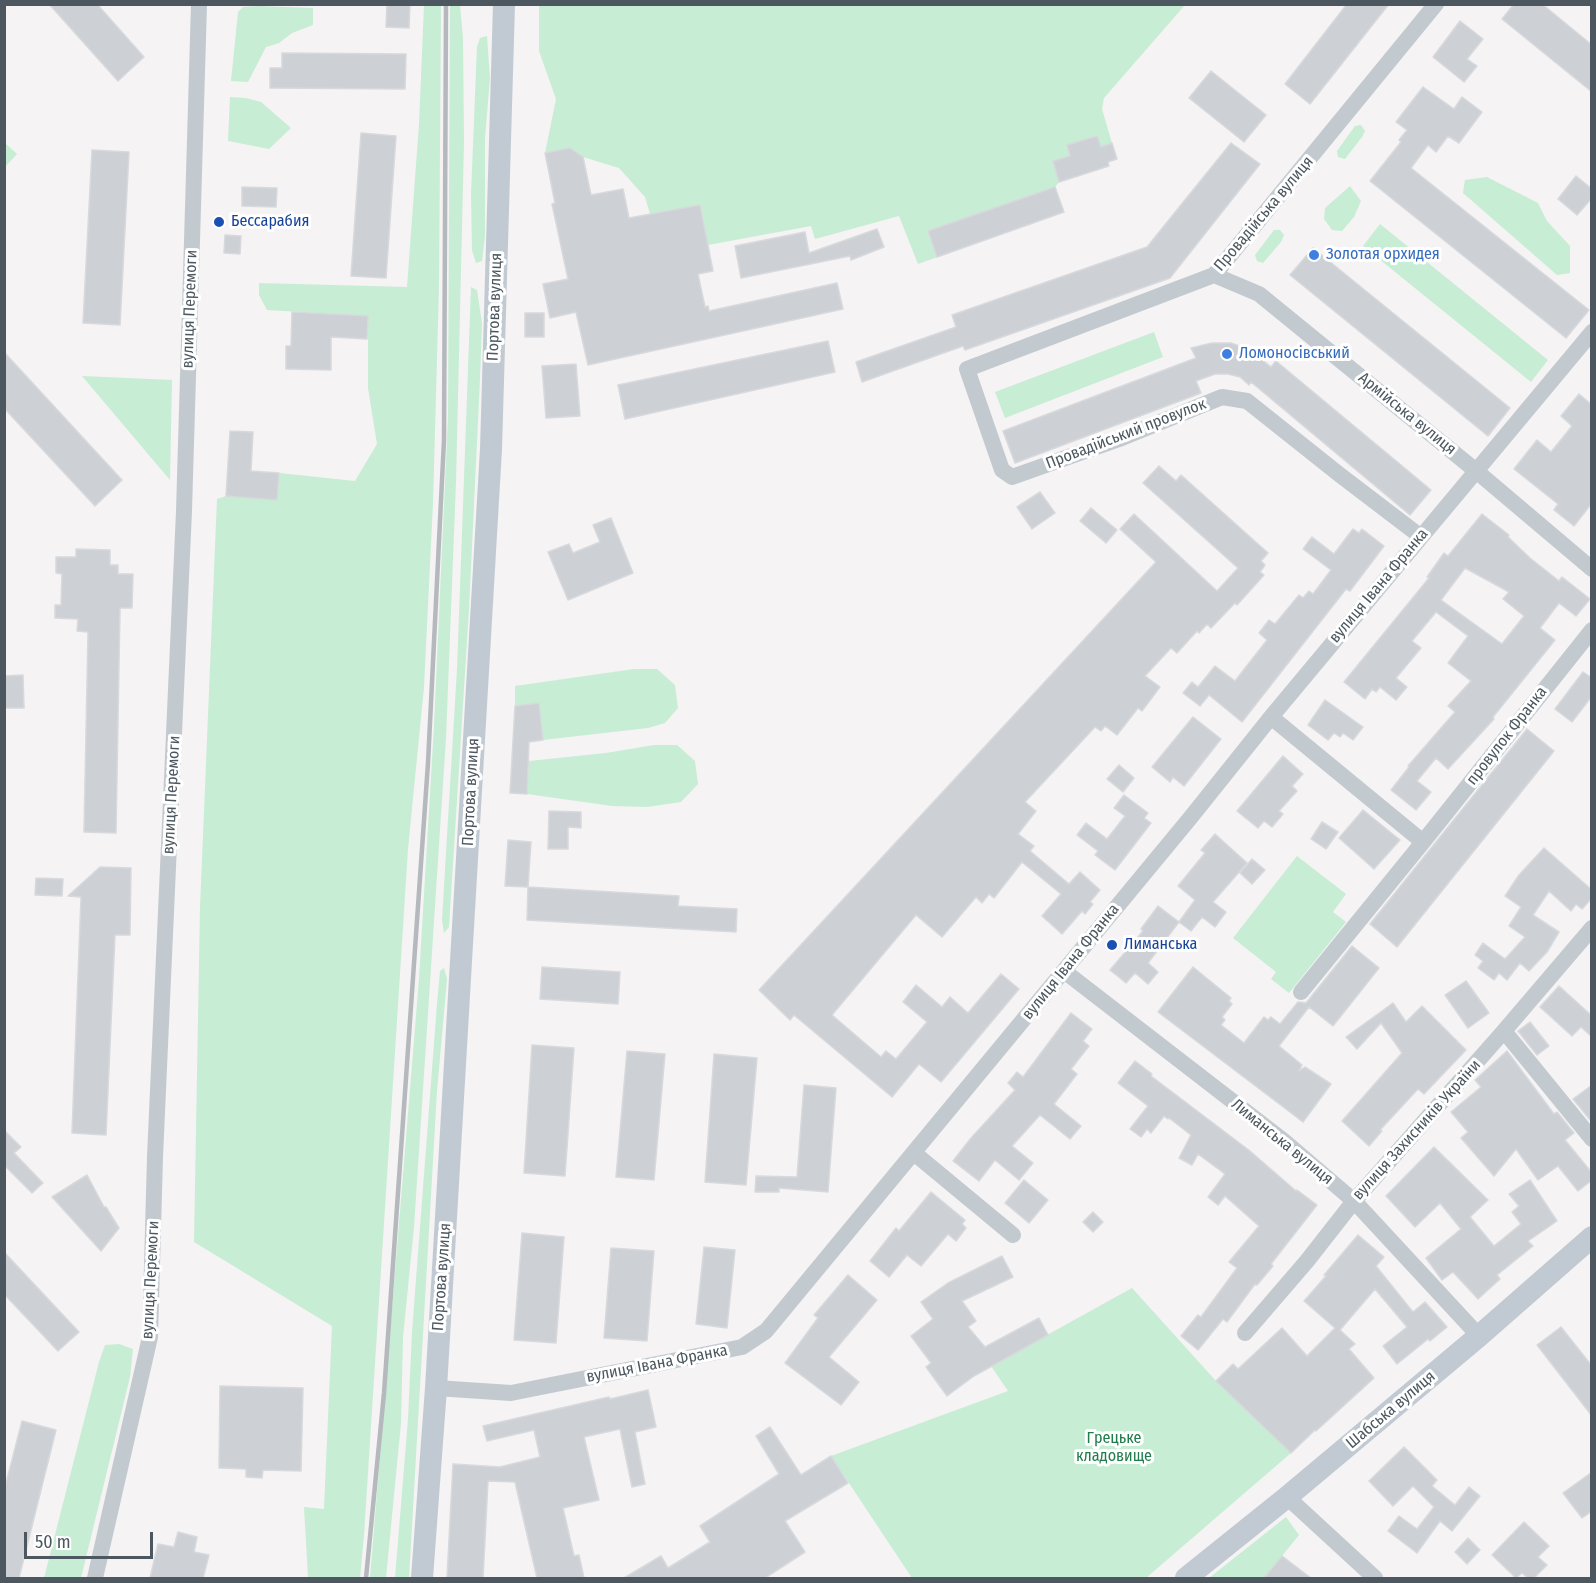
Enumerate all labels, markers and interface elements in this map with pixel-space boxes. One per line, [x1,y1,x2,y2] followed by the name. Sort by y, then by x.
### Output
[1210,153,1318,275] street label: Провадійська вулиця
[231,212,309,232] place label: Бессарабия
[212,215,226,229] marker: Бессарабия
[1326,245,1440,265] place label: Золотая орхидея
[1307,248,1321,262] marker: Золотая орхидея
[178,249,202,369] street label: вулиця Перемоги
[484,253,506,361] street label: Портова вулиця
[1239,344,1350,364] place label: Ломоносівський
[1220,347,1234,361] marker: Ломоносівський
[1354,369,1460,459] street label: Армійська вулиця
[1043,395,1209,473] street label: Провадійський провулок
[1326,525,1432,647] street label: вулиця Івана Франка
[1463,683,1551,789] street label: провулок Франка
[159,735,185,855] street label: вулиця Перемоги
[459,737,483,847] street label: Портова вулиця
[1018,900,1124,1024] street label: вулиця Івана Франка
[1124,935,1197,955] place label: Лиманська
[1105,938,1119,952] marker: Лиманська
[1349,1056,1485,1204] street label: вулиця Захисників України
[1227,1095,1337,1189] street label: Лиманська вулиця
[138,1220,164,1340] street label: вулиця Перемоги
[429,1222,455,1332] street label: Портова вулиця
[585,1341,729,1387] street label: вулиця Івана Франка
[1343,1367,1439,1453] street label: Шабська вулиця
[1076,1429,1152,1467] park label: Грецьке кладовище
[27,1520,156,1558] scale bar
[35,1531,71,1553] text: 50 m

